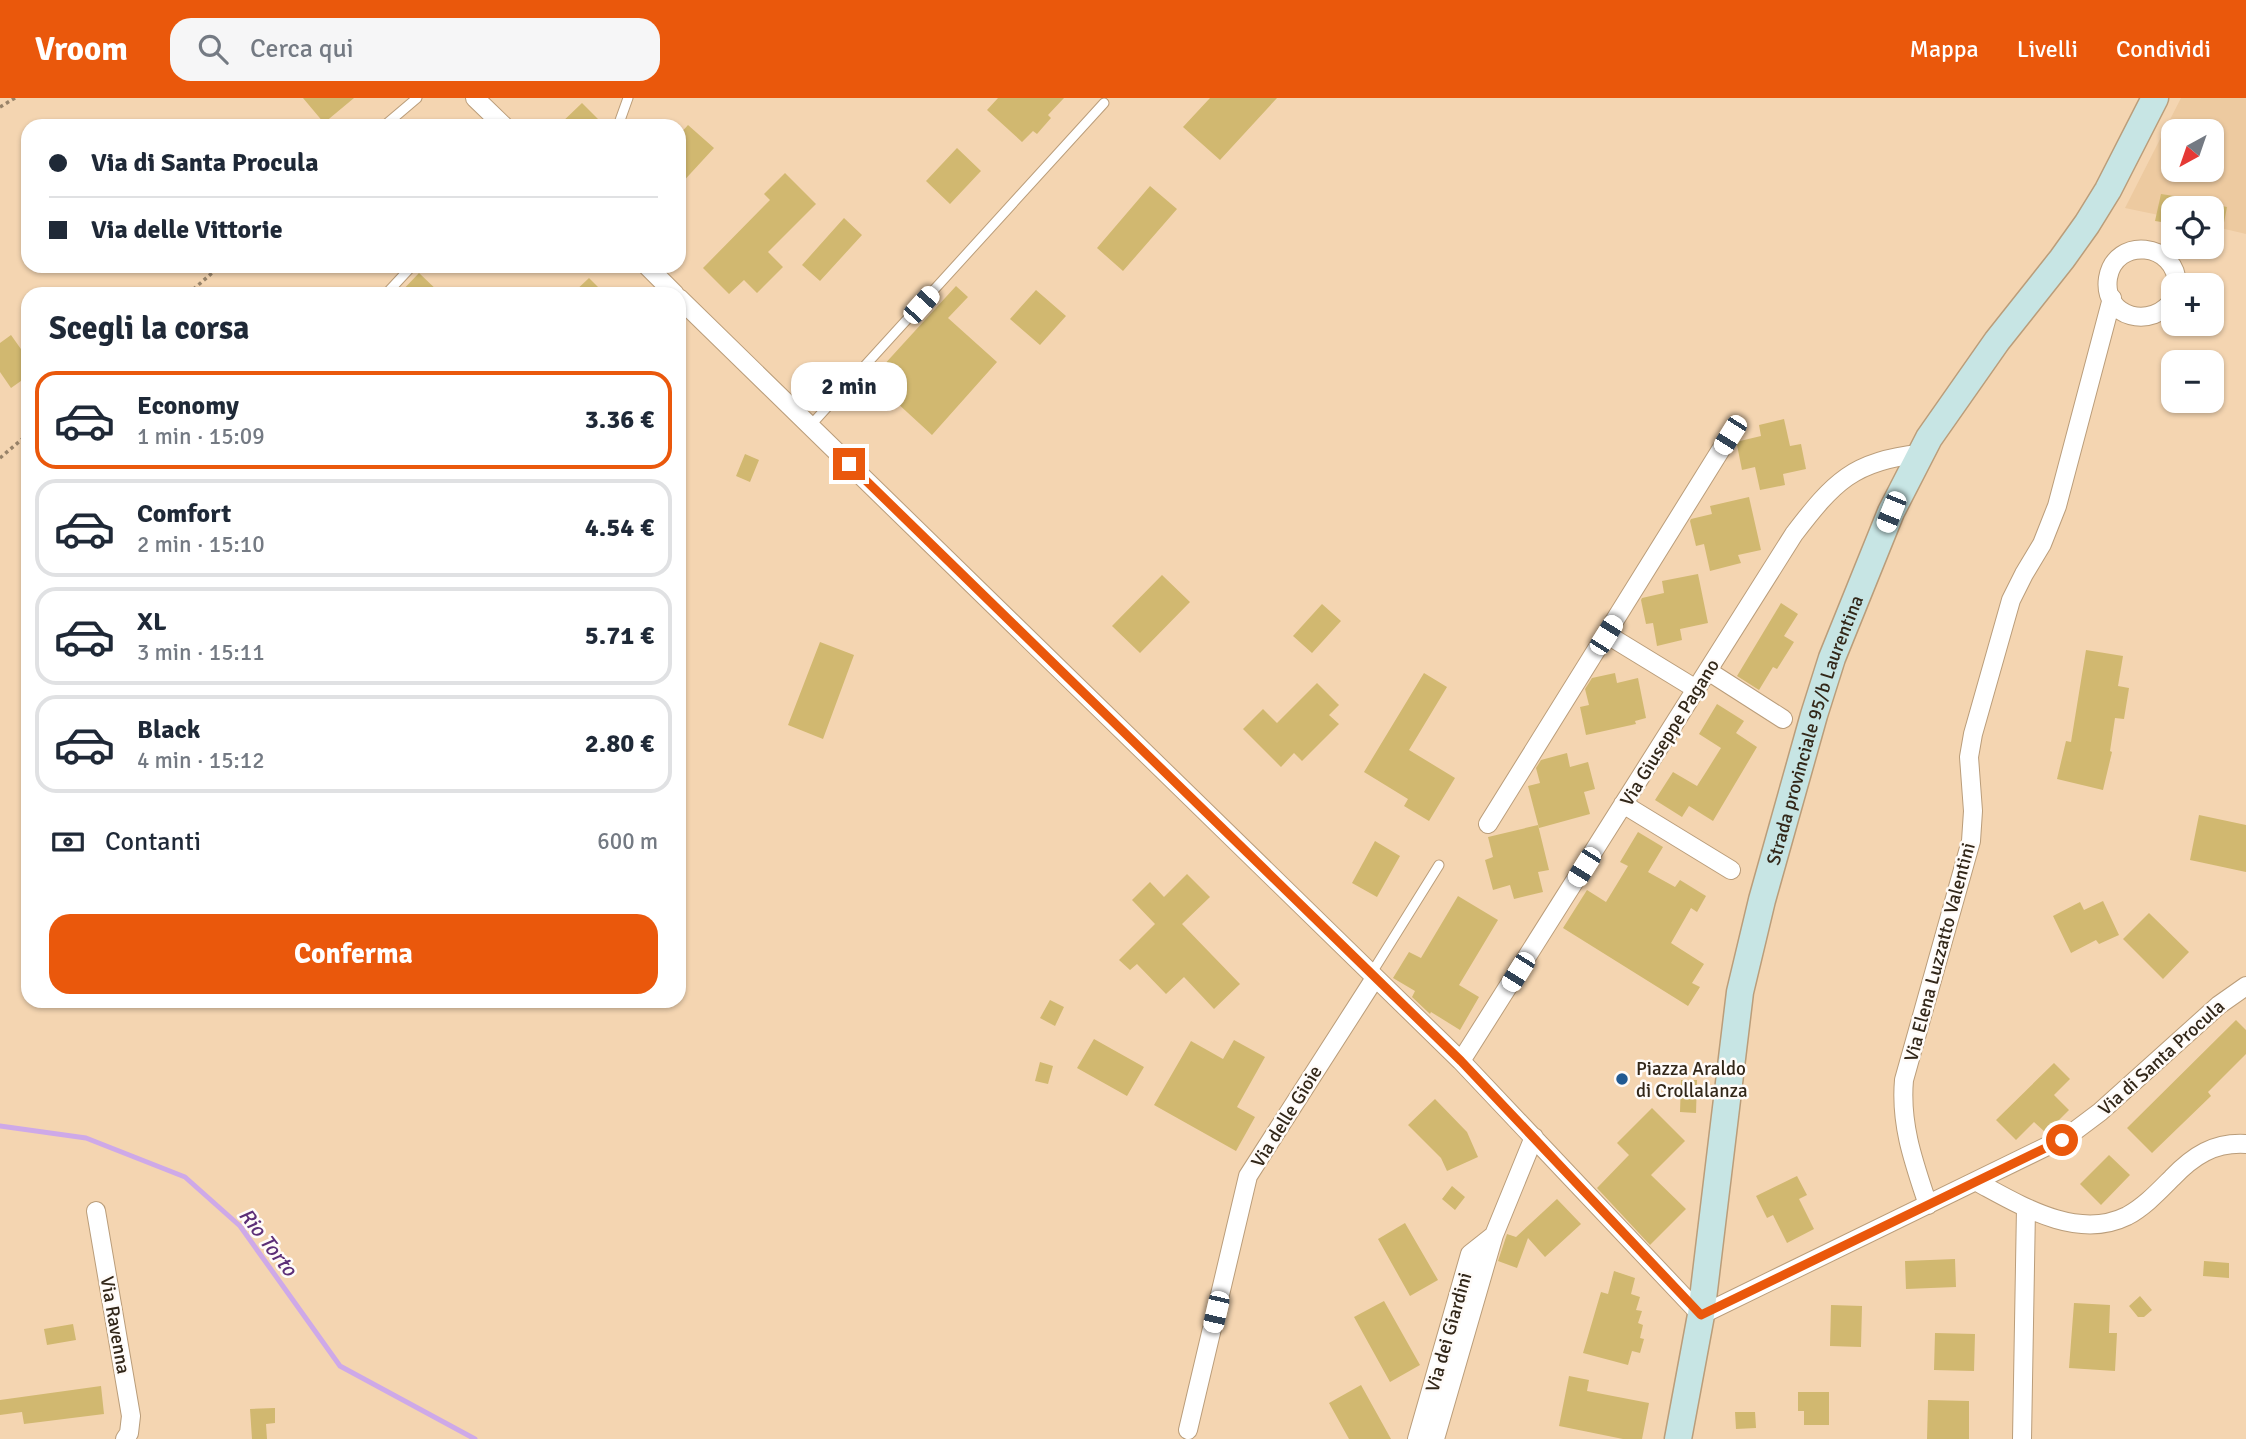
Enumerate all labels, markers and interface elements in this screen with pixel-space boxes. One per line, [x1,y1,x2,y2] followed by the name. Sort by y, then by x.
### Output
[170,18,660,81] search box
[35,29,128,70] text: Vroom
[194,30,232,68] icon: search
[250,33,354,65] text: Cerca qui
[1910,34,1979,64] text: Mappa
[2017,34,2078,64] text: Livelli
[2116,34,2211,64] text: Condividi
[2161,119,2224,182] north arrow
[2161,119,2224,413] map controls
[91,147,319,179] text: Via di Santa Procula
[2161,196,2224,259] button: locate
[91,214,283,246] text: Via delle Vittorie
[2161,273,2224,336] button: +
[900,282,943,328] car
[49,309,250,348] text: Scegli la corsa
[2161,350,2224,413] button: −
[791,362,907,412] callout: 2 min
[821,372,877,401] text: 2 min
[53,389,116,452] icon: car
[137,390,239,422] text: Economy
[585,404,654,436] text: 3.36 €
[1710,412,1751,458] car
[137,422,265,451] text: 1 min · 15:09
[833,448,865,480] route end
[1874,489,1909,535] car
[53,497,116,560] icon: car
[137,498,231,530] text: Comfort
[585,512,654,544] text: 4.54 €
[137,530,265,559] text: 2 min · 15:10
[1761,592,1869,868] street label: Strada provinciale 95/b Laurentina
[53,605,116,668] icon: car
[137,606,167,638] text: XL
[1586,612,1627,658] car
[585,620,654,652] text: 5.71 €
[137,638,265,667] text: 3 min · 15:11
[1615,654,1725,811] street label: Via Giuseppe Pagano
[53,713,116,776] icon: car
[137,714,200,746] text: Black
[585,728,654,760] text: 2.80 €
[137,746,265,775] text: 4 min · 15:12
[49,823,87,861] icon: cash
[105,826,201,858] text: Contanti
[597,827,658,856] text: 600 m
[1899,840,1981,1064] street label: Via Elena Luzzatto Valentini
[1564,844,1605,890] car
[49,914,658,994] button: Conferma
[1498,949,1539,995] car
[2094,995,2230,1121] street label: Via di Santa Procula
[1636,1057,1748,1103] place label: Piazza Araldo di Crollalanza
[1246,1061,1328,1172] street label: Via delle Gioie
[1614,1071,1630,1087] marker: Piazza Araldo di Crollalanza
[2046,1124,2078,1156] route start
[233,1203,303,1282] water label: Rio Torto
[1420,1270,1477,1395] street label: Via dei Giardini
[95,1274,135,1376] street label: Via Ravenna
[1202,1289,1231,1335] car

